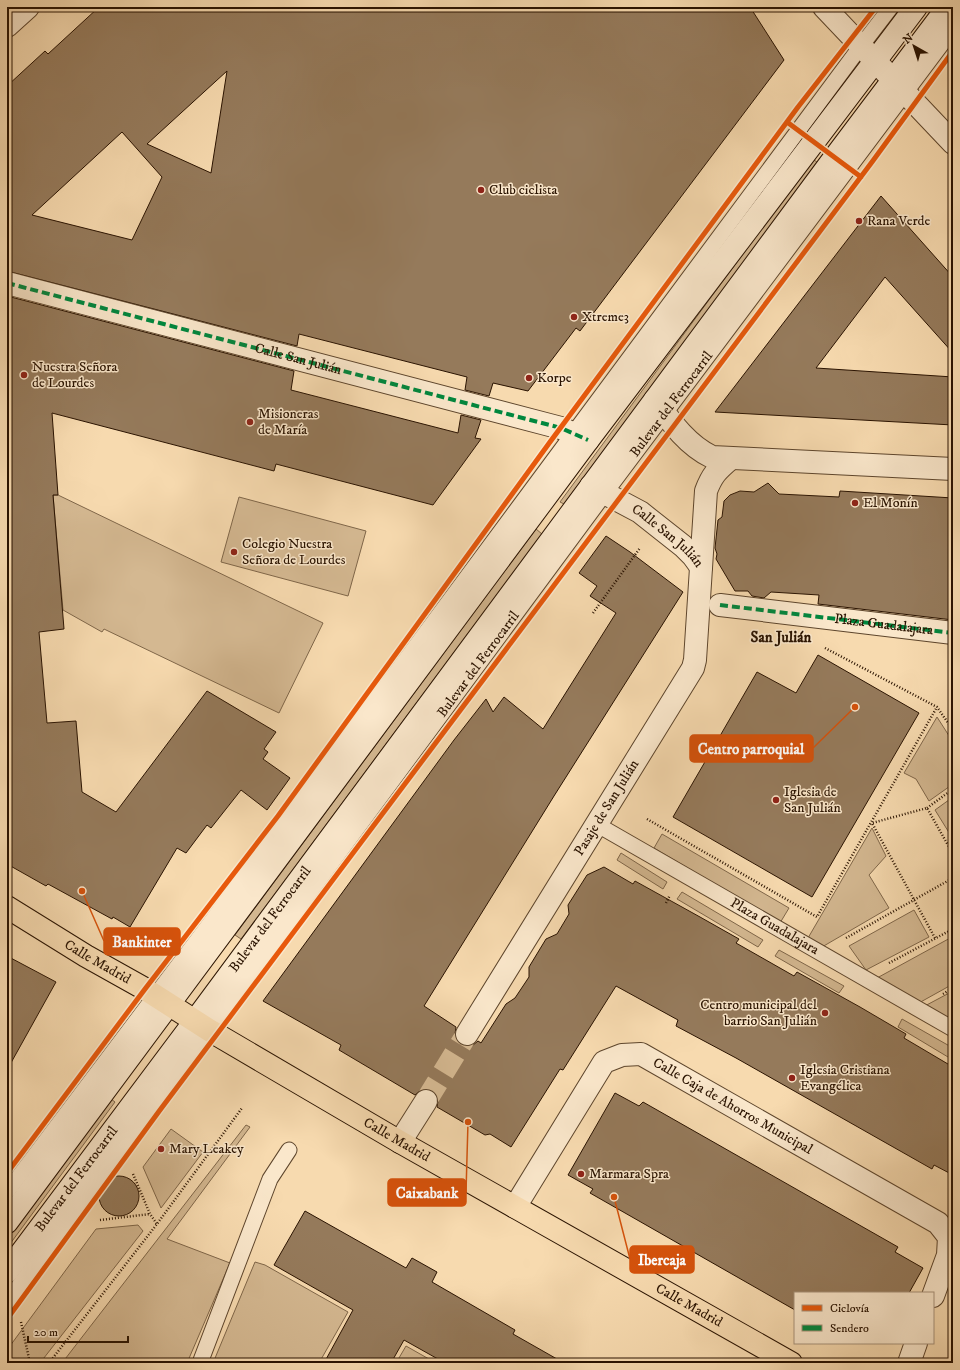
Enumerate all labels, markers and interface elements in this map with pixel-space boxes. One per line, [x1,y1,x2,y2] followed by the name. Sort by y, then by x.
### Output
[894,26,934,66] north arrow
[900,31,916,47] text: N
[489,181,557,199] place label: Club ciclista
[476,185,486,195] marker: Club ciclista
[867,212,931,230] place label: Rana Verde
[854,216,864,226] marker: Rana Verde
[582,308,629,326] place label: Xtreme3
[569,312,579,322] marker: Xtreme3
[253,339,344,379] street label: Calle San Julián
[626,347,718,461] street label: Bulevar del Ferrocarril
[32,358,117,392] place label: Nuestra Señora de Lourdes
[537,369,572,387] place label: Korpe
[19,370,29,380] marker: Nuestra Señora de Lourdes
[524,373,534,383] marker: Korpe
[258,405,319,439] place label: Misioneras de María
[245,417,255,427] marker: Misioneras de María
[863,494,918,512] place label: El Monín
[850,498,860,508] marker: El Monín
[629,500,708,572] street label: Calle San Julián
[242,535,346,569] place label: Colegio Nuestra Señora de Lourdes
[229,547,239,557] marker: Colegio Nuestra Señora de Lourdes
[433,607,524,721] street label: Bulevar del Ferrocarril
[833,610,934,640] street label: Plaza Guadalajara
[751,628,812,647] district label: San Julián
[690,735,813,762] callout: Centro parroquial
[698,740,805,760] text: Centro parroquial
[570,756,644,859] street label: Pasaje de San Julián
[784,783,841,817] place label: Iglesia de San Julián
[771,795,781,805] marker: Iglesia de San Julián
[225,862,316,976] street label: Bulevar del Ferrocarril
[727,894,822,959] street label: Plaza Guadalajara
[104,928,180,955] callout: Bankinter
[112,933,172,952] text: Bankinter
[61,936,134,988] street label: Calle Madrid
[700,996,818,1030] place label: Centro municipal del barrio San Julián
[820,1008,830,1018] marker: Centro municipal del barrio San Julián
[650,1054,816,1159] street label: Calle Caja de Ahorros Municipal
[800,1061,890,1095] place label: Iglesia Cristiana Evangélica
[787,1073,797,1083] marker: Iglesia Cristiana Evangélica
[360,1113,433,1166] street label: Calle Madrid
[31,1122,122,1236] street label: Bulevar del Ferrocarril
[169,1140,244,1158] place label: Mary Leakey
[156,1144,166,1154] marker: Mary Leakey
[589,1165,669,1183] place label: Marmara Spra
[576,1169,586,1179] marker: Marmara Spra
[388,1179,466,1206] callout: Caixabank
[396,1184,459,1203] text: Caixabank
[630,1246,694,1273] callout: Ibercaja
[638,1251,687,1270] text: Ibercaja
[652,1279,726,1331] street label: Calle Madrid
[794,1292,934,1344] legend
[830,1301,870,1316] text: Ciclovía
[28,1318,128,1344] scale bar
[830,1321,869,1336] text: Sendero
[34,1325,58,1340] text: 20 m

